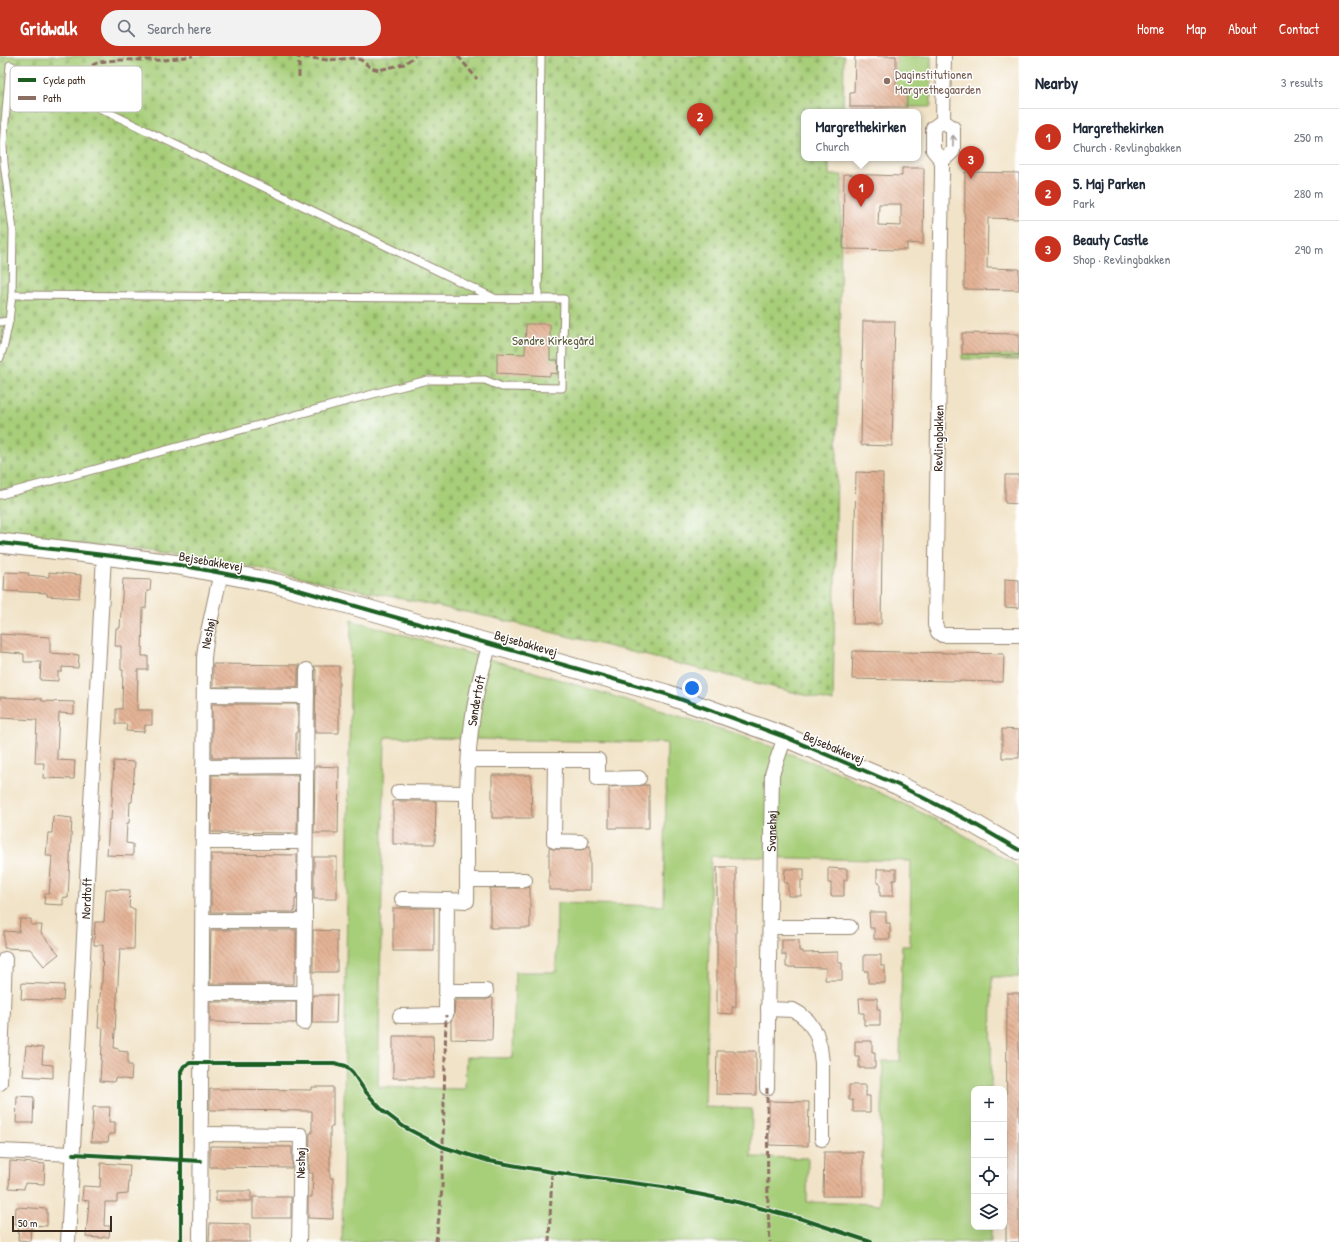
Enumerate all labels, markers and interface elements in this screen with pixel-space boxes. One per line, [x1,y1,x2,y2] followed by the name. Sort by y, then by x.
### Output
[101,10,381,46] search box
[20,15,77,41] text: Gridwalk
[115,17,137,39] icon: search
[147,18,211,39] text: Search here
[1137,19,1164,38] text: Home
[1186,19,1206,38] text: Map
[1228,19,1257,38] text: About
[1279,19,1319,38] text: Contact
[895,65,981,98] place label: Daginstitutionen Margrethegaarden
[10,66,142,112] legend
[1035,71,1078,94] text: Nearby
[43,73,86,87] text: Cycle path
[1281,73,1323,91] text: 3 results
[882,76,892,86] marker: Daginstitutionen Margrethegaarden
[43,91,61,105] text: Path
[687,103,713,136] pin: 2
[801,109,921,161] popup
[816,116,906,137] text: Margrethekirken
[1073,117,1164,138] text: Margrethekirken
[1046,128,1050,146] text: 1
[1294,128,1323,146] text: 250 m
[949,135,957,148] one-way arrow
[816,137,849,155] text: Church
[1073,138,1181,156] text: Church · Revlingbakken
[958,146,984,179] pin: 3
[1073,173,1146,194] text: 5. Maj Parken
[848,174,874,207] pin: 1
[1045,184,1051,202] text: 2
[1294,184,1323,202] text: 280 m
[1073,194,1095,212] text: Park
[1073,229,1148,250] text: Beauty Castle
[1045,240,1051,258] text: 3
[1294,240,1323,258] text: 290 m
[1073,250,1170,268] text: Shop · Revlingbakken
[512,331,594,349] park label: Søndre Kirkegård
[928,404,948,471] street label: Revlingbakken
[178,547,244,575] street label: Bejsebakkevej
[196,616,220,650] street label: Neshøj
[492,625,560,661] street label: Bejsebakkevej
[463,673,490,727] street label: Søndertoft
[682,678,702,698] your location
[801,726,867,768] street label: Bejsebakkevej
[762,810,780,852] street label: Svanehøj
[76,877,96,919] street label: Nordtoft
[971,1086,1007,1230] map controls
[971,1086,1007,1122] button: +
[971,1122,1007,1158] button: −
[291,1147,309,1179] street label: Neshøj
[971,1158,1007,1194] button: locate
[971,1194,1007,1230] button: layers
[12,1214,112,1233] scale bar
[18,1216,38,1230] text: 50 m

